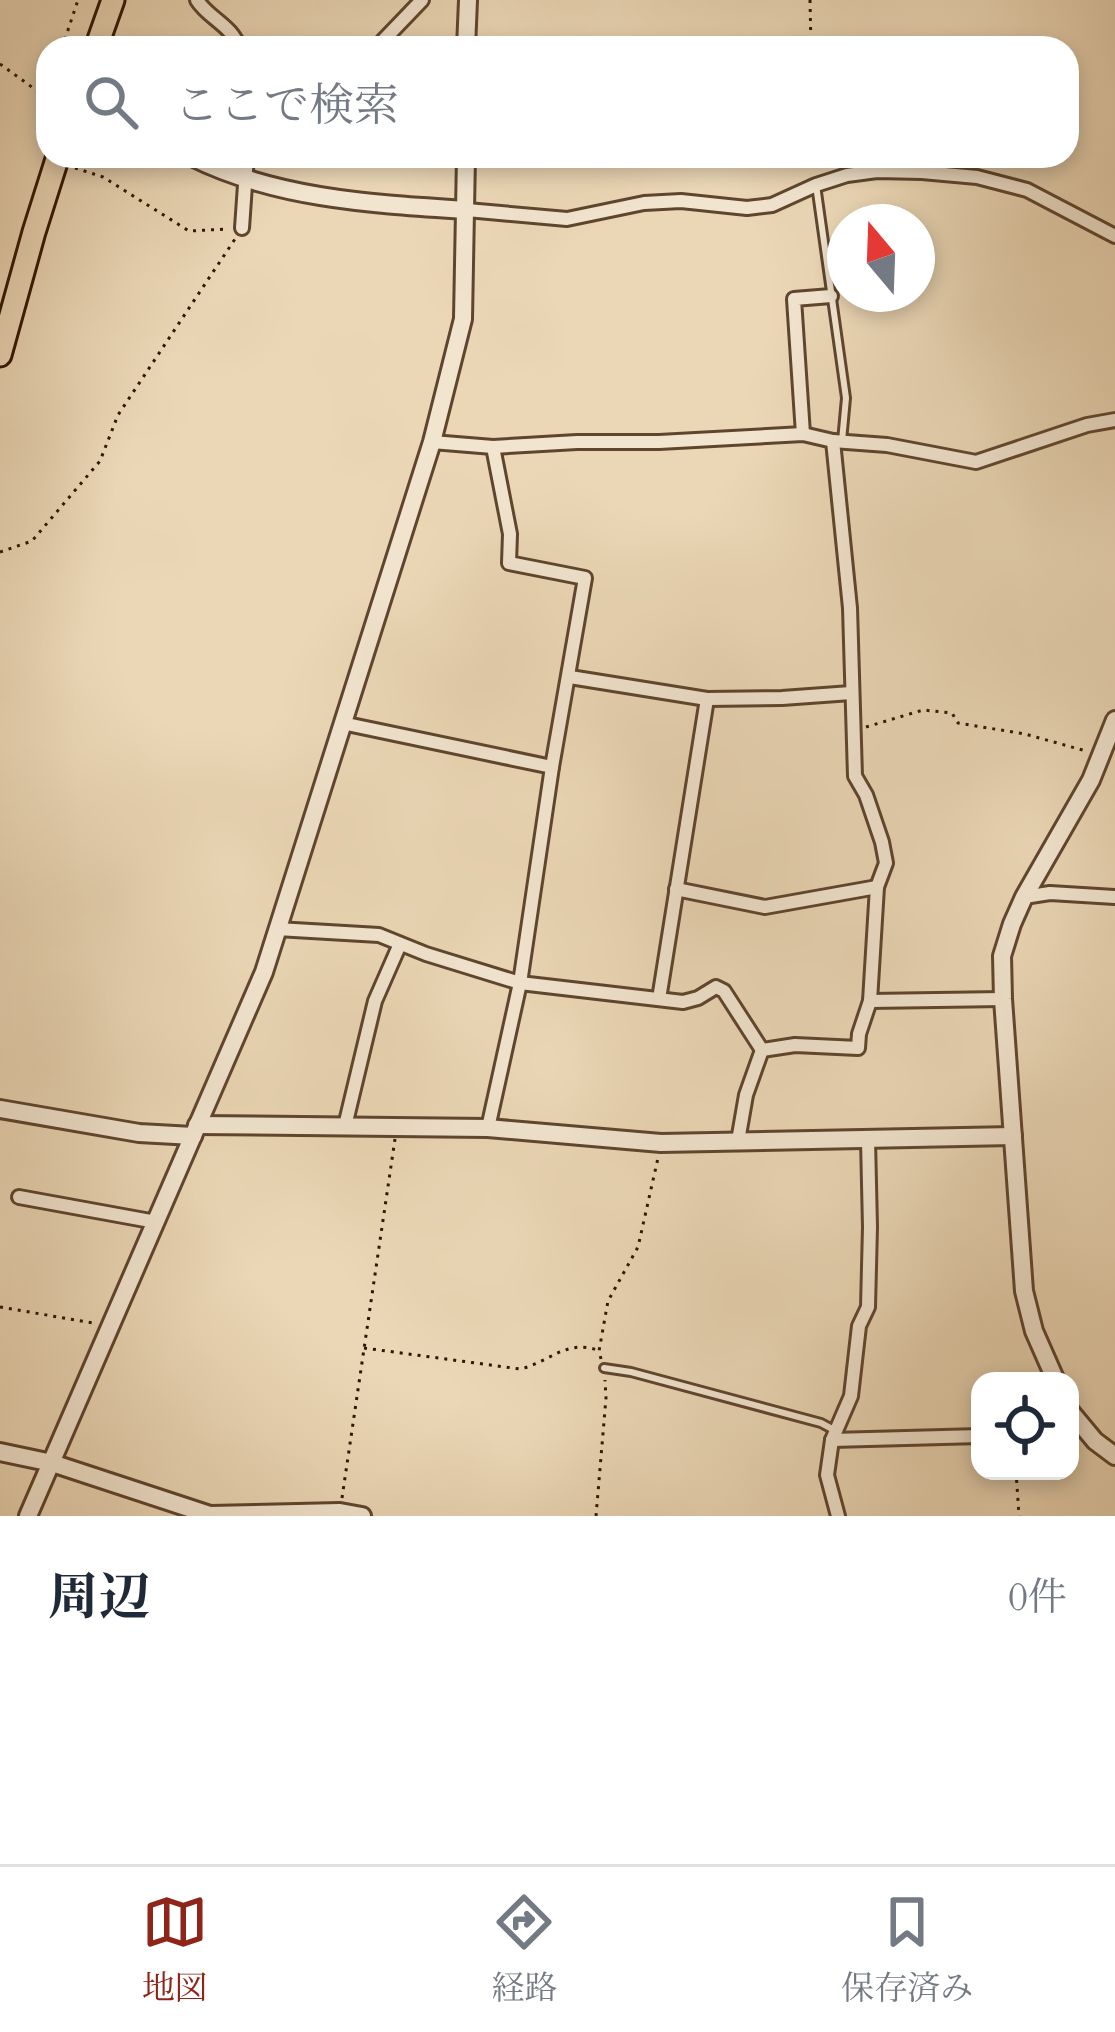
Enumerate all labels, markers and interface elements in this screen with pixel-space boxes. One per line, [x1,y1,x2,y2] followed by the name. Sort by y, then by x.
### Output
[36,36,1079,168] search box
[78,69,144,135] icon: search
[174,75,399,136] text: ここで検索
[827,204,935,312] north arrow
[971,1372,1079,1480] map controls
[971,1372,1079,1480] button: locate
[48,1563,150,1633] text: 周辺
[1008,1571,1067,1624] text: 0件
[142,1889,208,2011] tab: 地図
[491,1889,557,2011] tab: 経路
[841,1889,973,2011] tab: 保存済み

